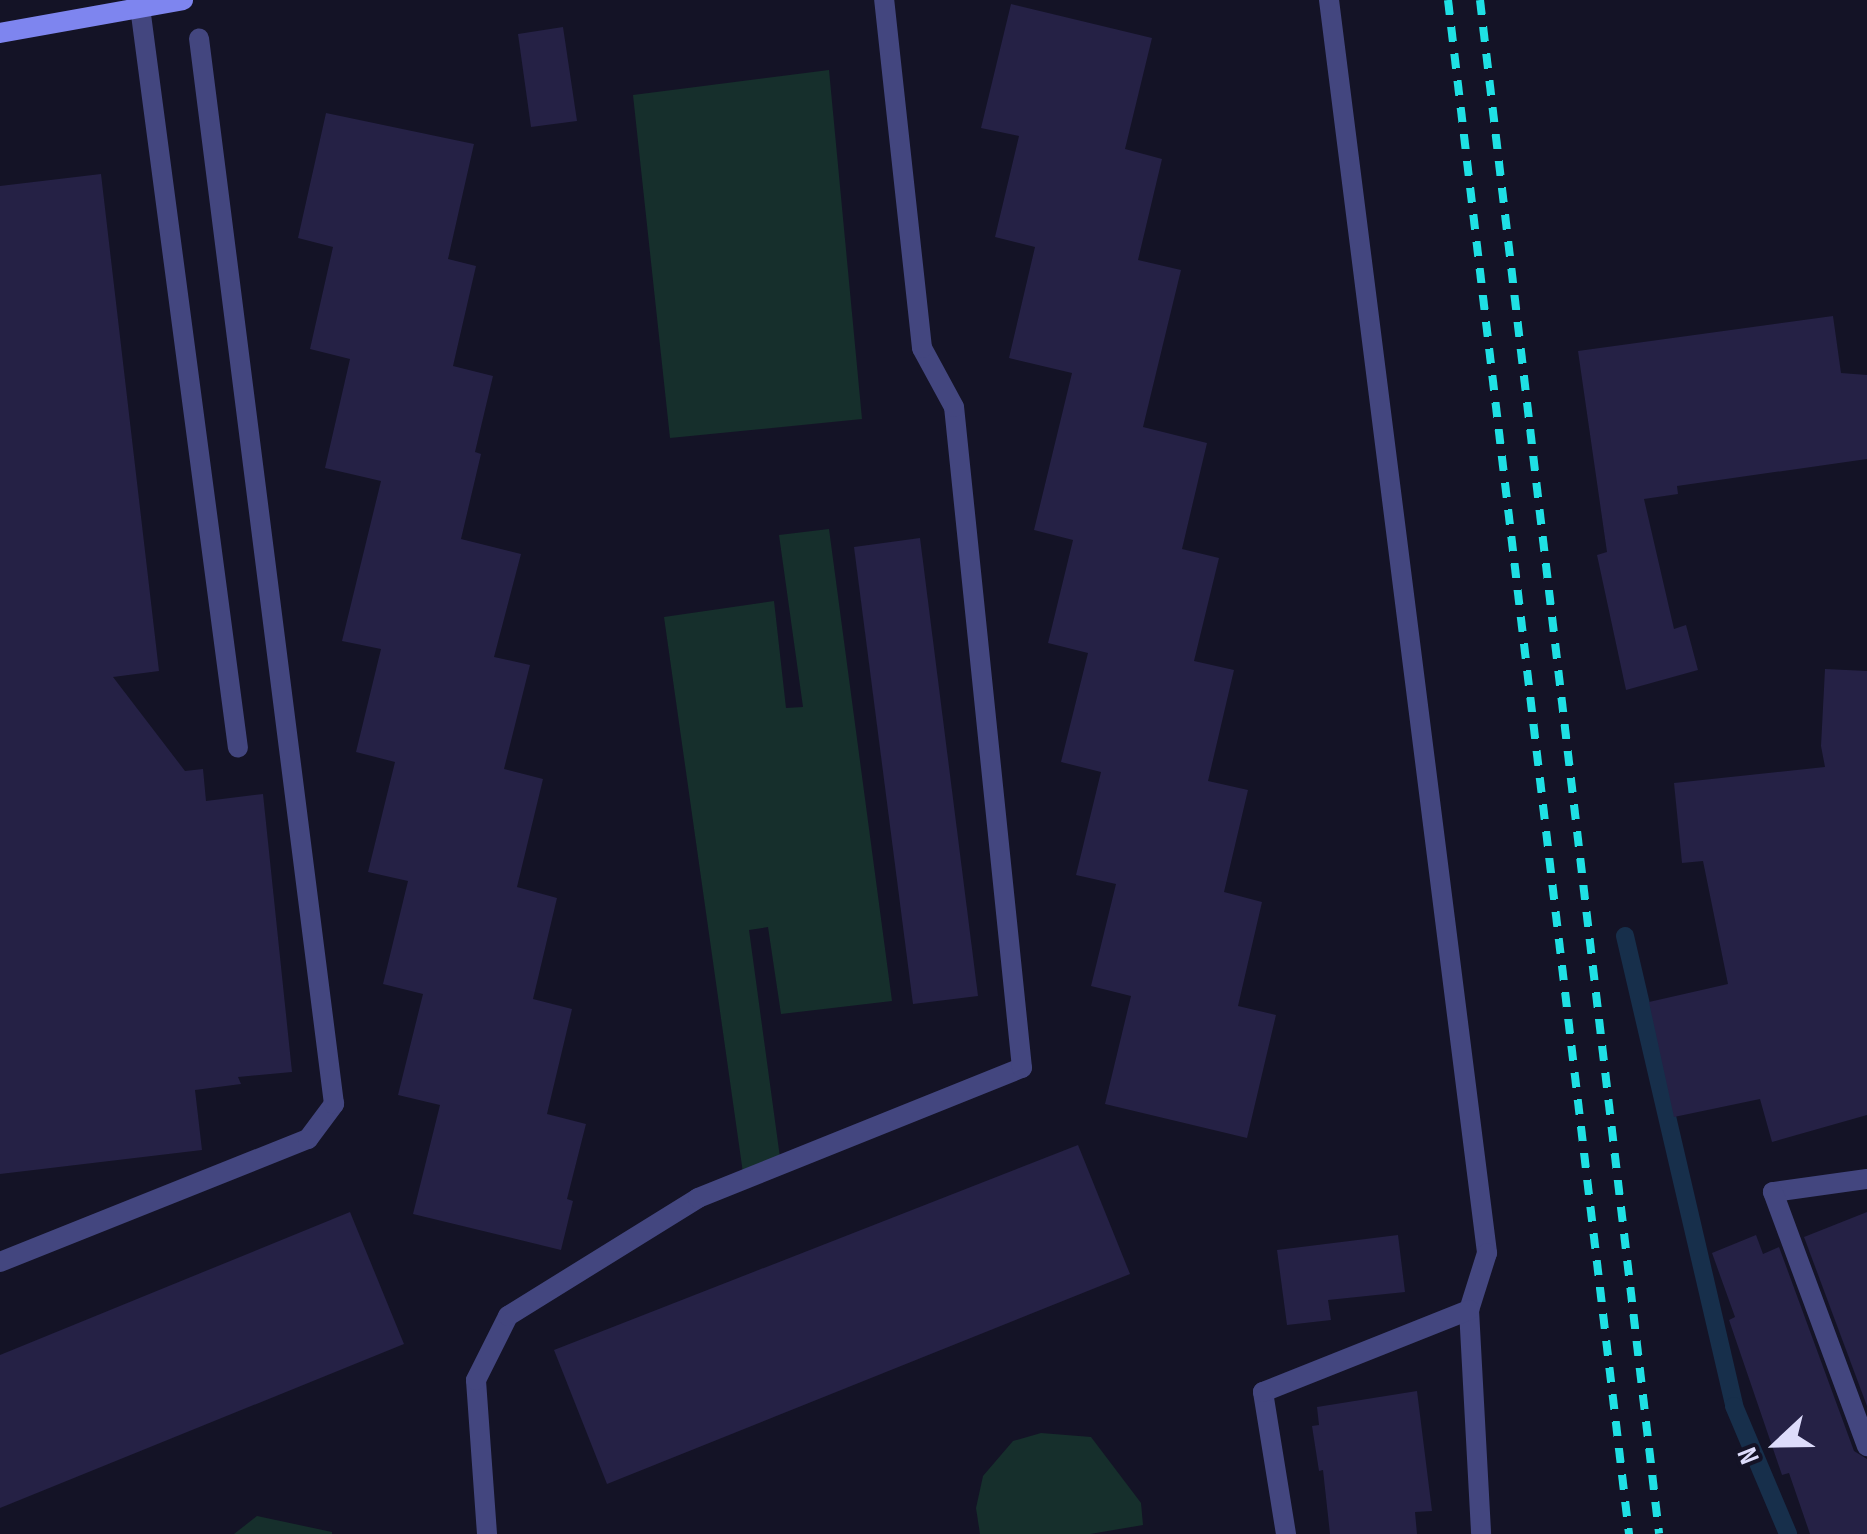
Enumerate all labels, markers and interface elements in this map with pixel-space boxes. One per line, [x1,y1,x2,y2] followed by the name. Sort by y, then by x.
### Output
[1727,1394,1827,1494] north arrow
[1731,1442,1767,1469] text: N

